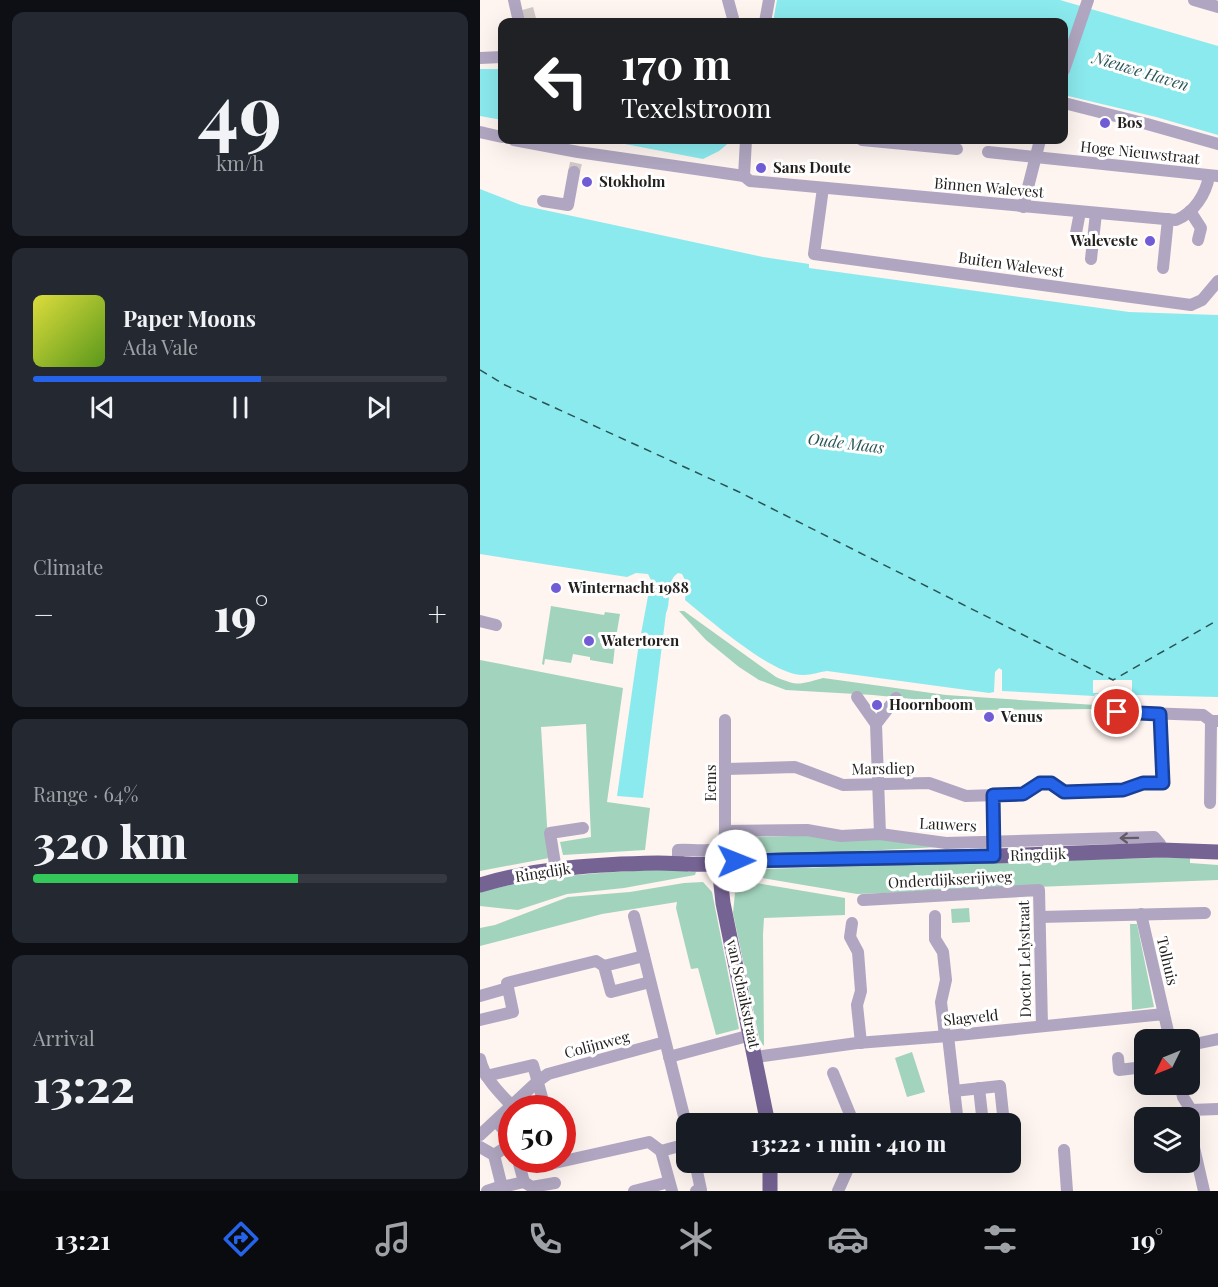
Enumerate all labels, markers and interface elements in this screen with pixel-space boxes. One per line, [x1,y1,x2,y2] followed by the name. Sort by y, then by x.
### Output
[621,35,731,91] text: 170 m
[522,42,600,120] icon: left
[1089,45,1192,95] water label: Nieuwe Haven
[198,58,282,162] text: 49
[621,89,772,125] text: Texelstroom
[1117,112,1143,132] place label: Bos
[1098,116,1112,130] marker: Bos
[1079,136,1201,168] street label: Hoge Nieuwstraat
[216,149,264,176] text: km/h
[773,157,852,177] place label: Sans Doute
[754,161,768,175] marker: Sans Doute
[599,171,666,191] place label: Stokholm
[933,172,1045,202] street label: Binnen Walevest
[580,175,594,189] marker: Stokholm
[1069,230,1138,250] place label: Waleveste
[1143,234,1157,248] marker: Waleveste
[957,247,1066,281] street label: Buiten Walevest
[123,303,256,333] text: Paper Moons
[123,333,198,360] text: Ada Vale
[86,391,119,424] icon: previous
[224,391,257,424] icon: pause
[362,391,395,424] icon: next
[807,427,885,458] water label: Oude Maas
[33,553,103,580] text: Climate
[567,577,689,597] place label: Winternacht 1988
[549,581,563,595] marker: Winternacht 1988
[214,583,268,643] text: 19°
[33,591,54,635] text: −
[428,591,447,635] text: +
[600,630,680,650] place label: Watertoren
[582,634,596,648] marker: Watertoren
[1091,686,1142,737] pin
[889,694,974,714] place label: Hoornboom
[1100,695,1133,728] icon: arrive
[870,698,884,712] marker: Hoornboom
[1000,706,1043,726] place label: Venus
[982,710,996,724] marker: Venus
[851,757,915,779] street label: Marsdiep
[700,765,720,801] street label: Eems
[33,780,138,807] text: Range · 64%
[33,810,187,870] text: 320 km
[919,813,977,835] street label: Lauwers
[704,829,768,893] position arrow
[1119,832,1139,843] one-way arrow
[1010,843,1067,865] street label: Ringdijk
[514,858,573,886] street label: Ringdijk
[887,866,1013,892] street label: Onderdijkserijweg
[1013,900,1035,1018] street label: Doctor Lelystraat
[1153,934,1183,987] street label: Tolhuis
[722,937,765,1051] street label: van Schaikstraat
[942,1004,1000,1030] street label: Slagveld
[33,1024,95,1051] text: Arrival
[562,1026,632,1062] street label: Colijnweg
[1134,1029,1200,1095] north arrow
[1134,1029,1200,1173] map controls
[33,1054,135,1114] text: 13:22
[498,1095,576,1173] speed limit sign: 50
[1134,1107,1200,1173] button: layers
[751,1128,946,1158] text: 13:22 · 1 min · 410 m
[220,1218,262,1260] icon: directions
[372,1218,414,1260] icon: music
[524,1218,566,1260] icon: phone
[675,1218,717,1260] icon: climate
[827,1218,869,1260] icon: car
[979,1218,1021,1260] icon: filters
[55,1221,111,1257] text: 13:21
[1131,1221,1163,1257] text: 19°

